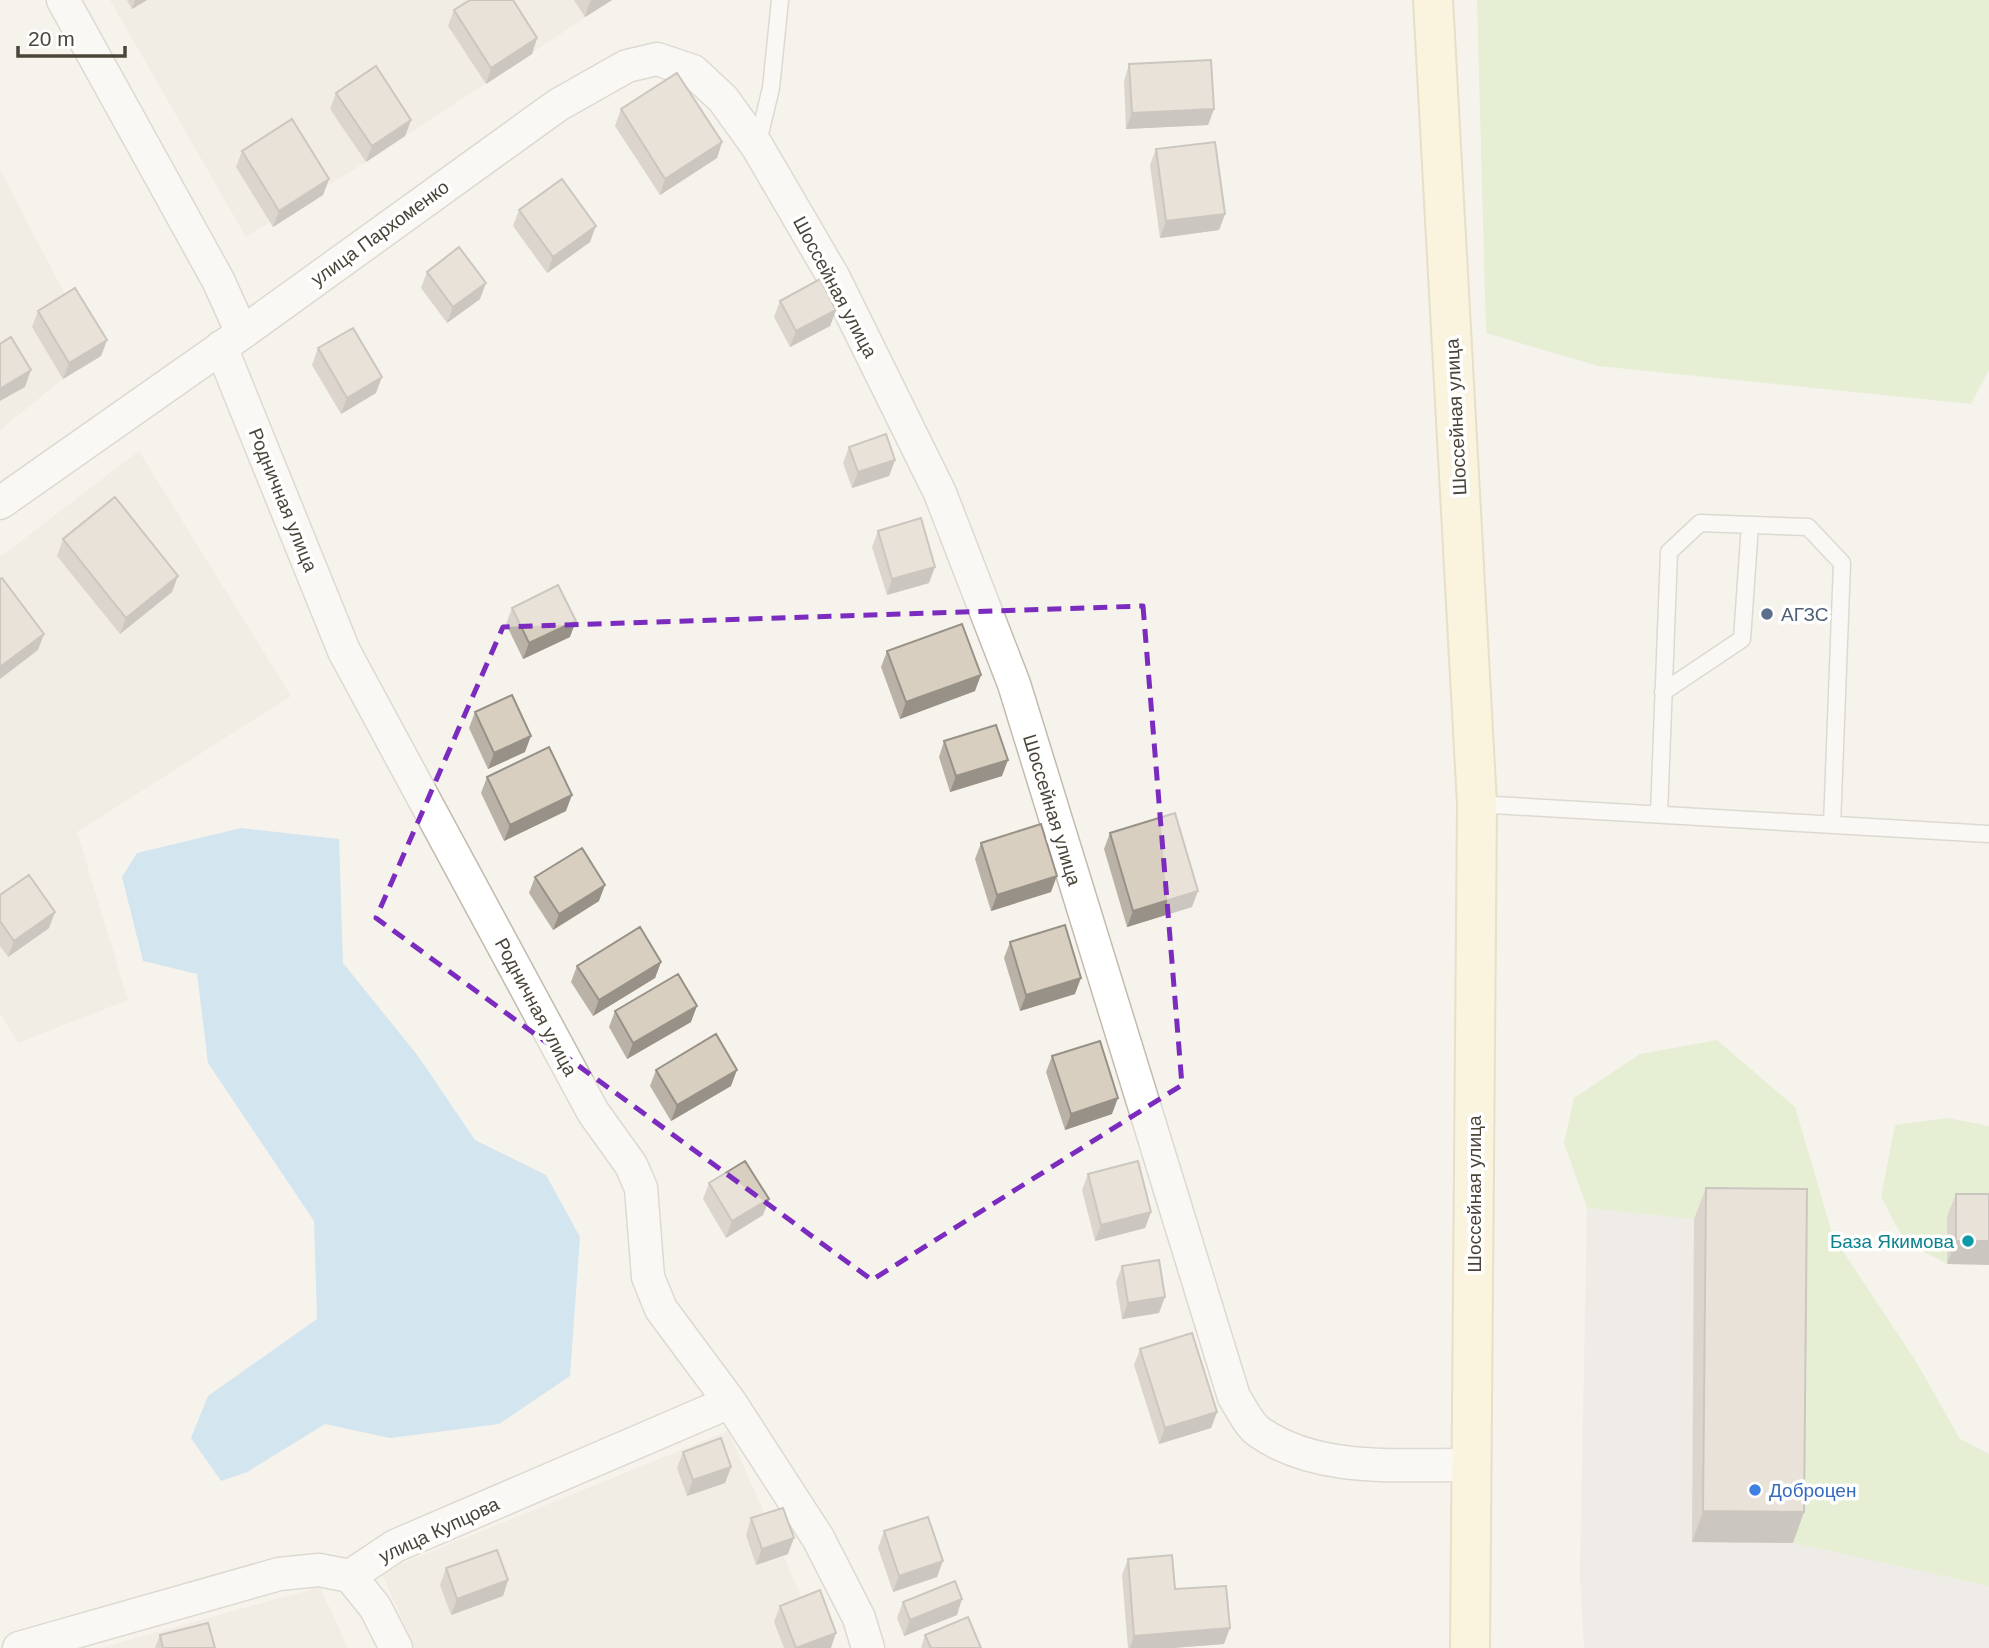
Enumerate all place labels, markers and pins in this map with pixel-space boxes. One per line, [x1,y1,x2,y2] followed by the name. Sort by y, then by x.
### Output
[1781,604,1829,625] place label: АГЗС
[1759,606,1775,622] marker: АГЗС
[1830,1231,1954,1252] place label: База Якимова
[1960,1233,1976,1249] marker: База Якимова
[1769,1480,1856,1501] place label: Доброцен
[1747,1482,1763,1498] marker: Доброцен

